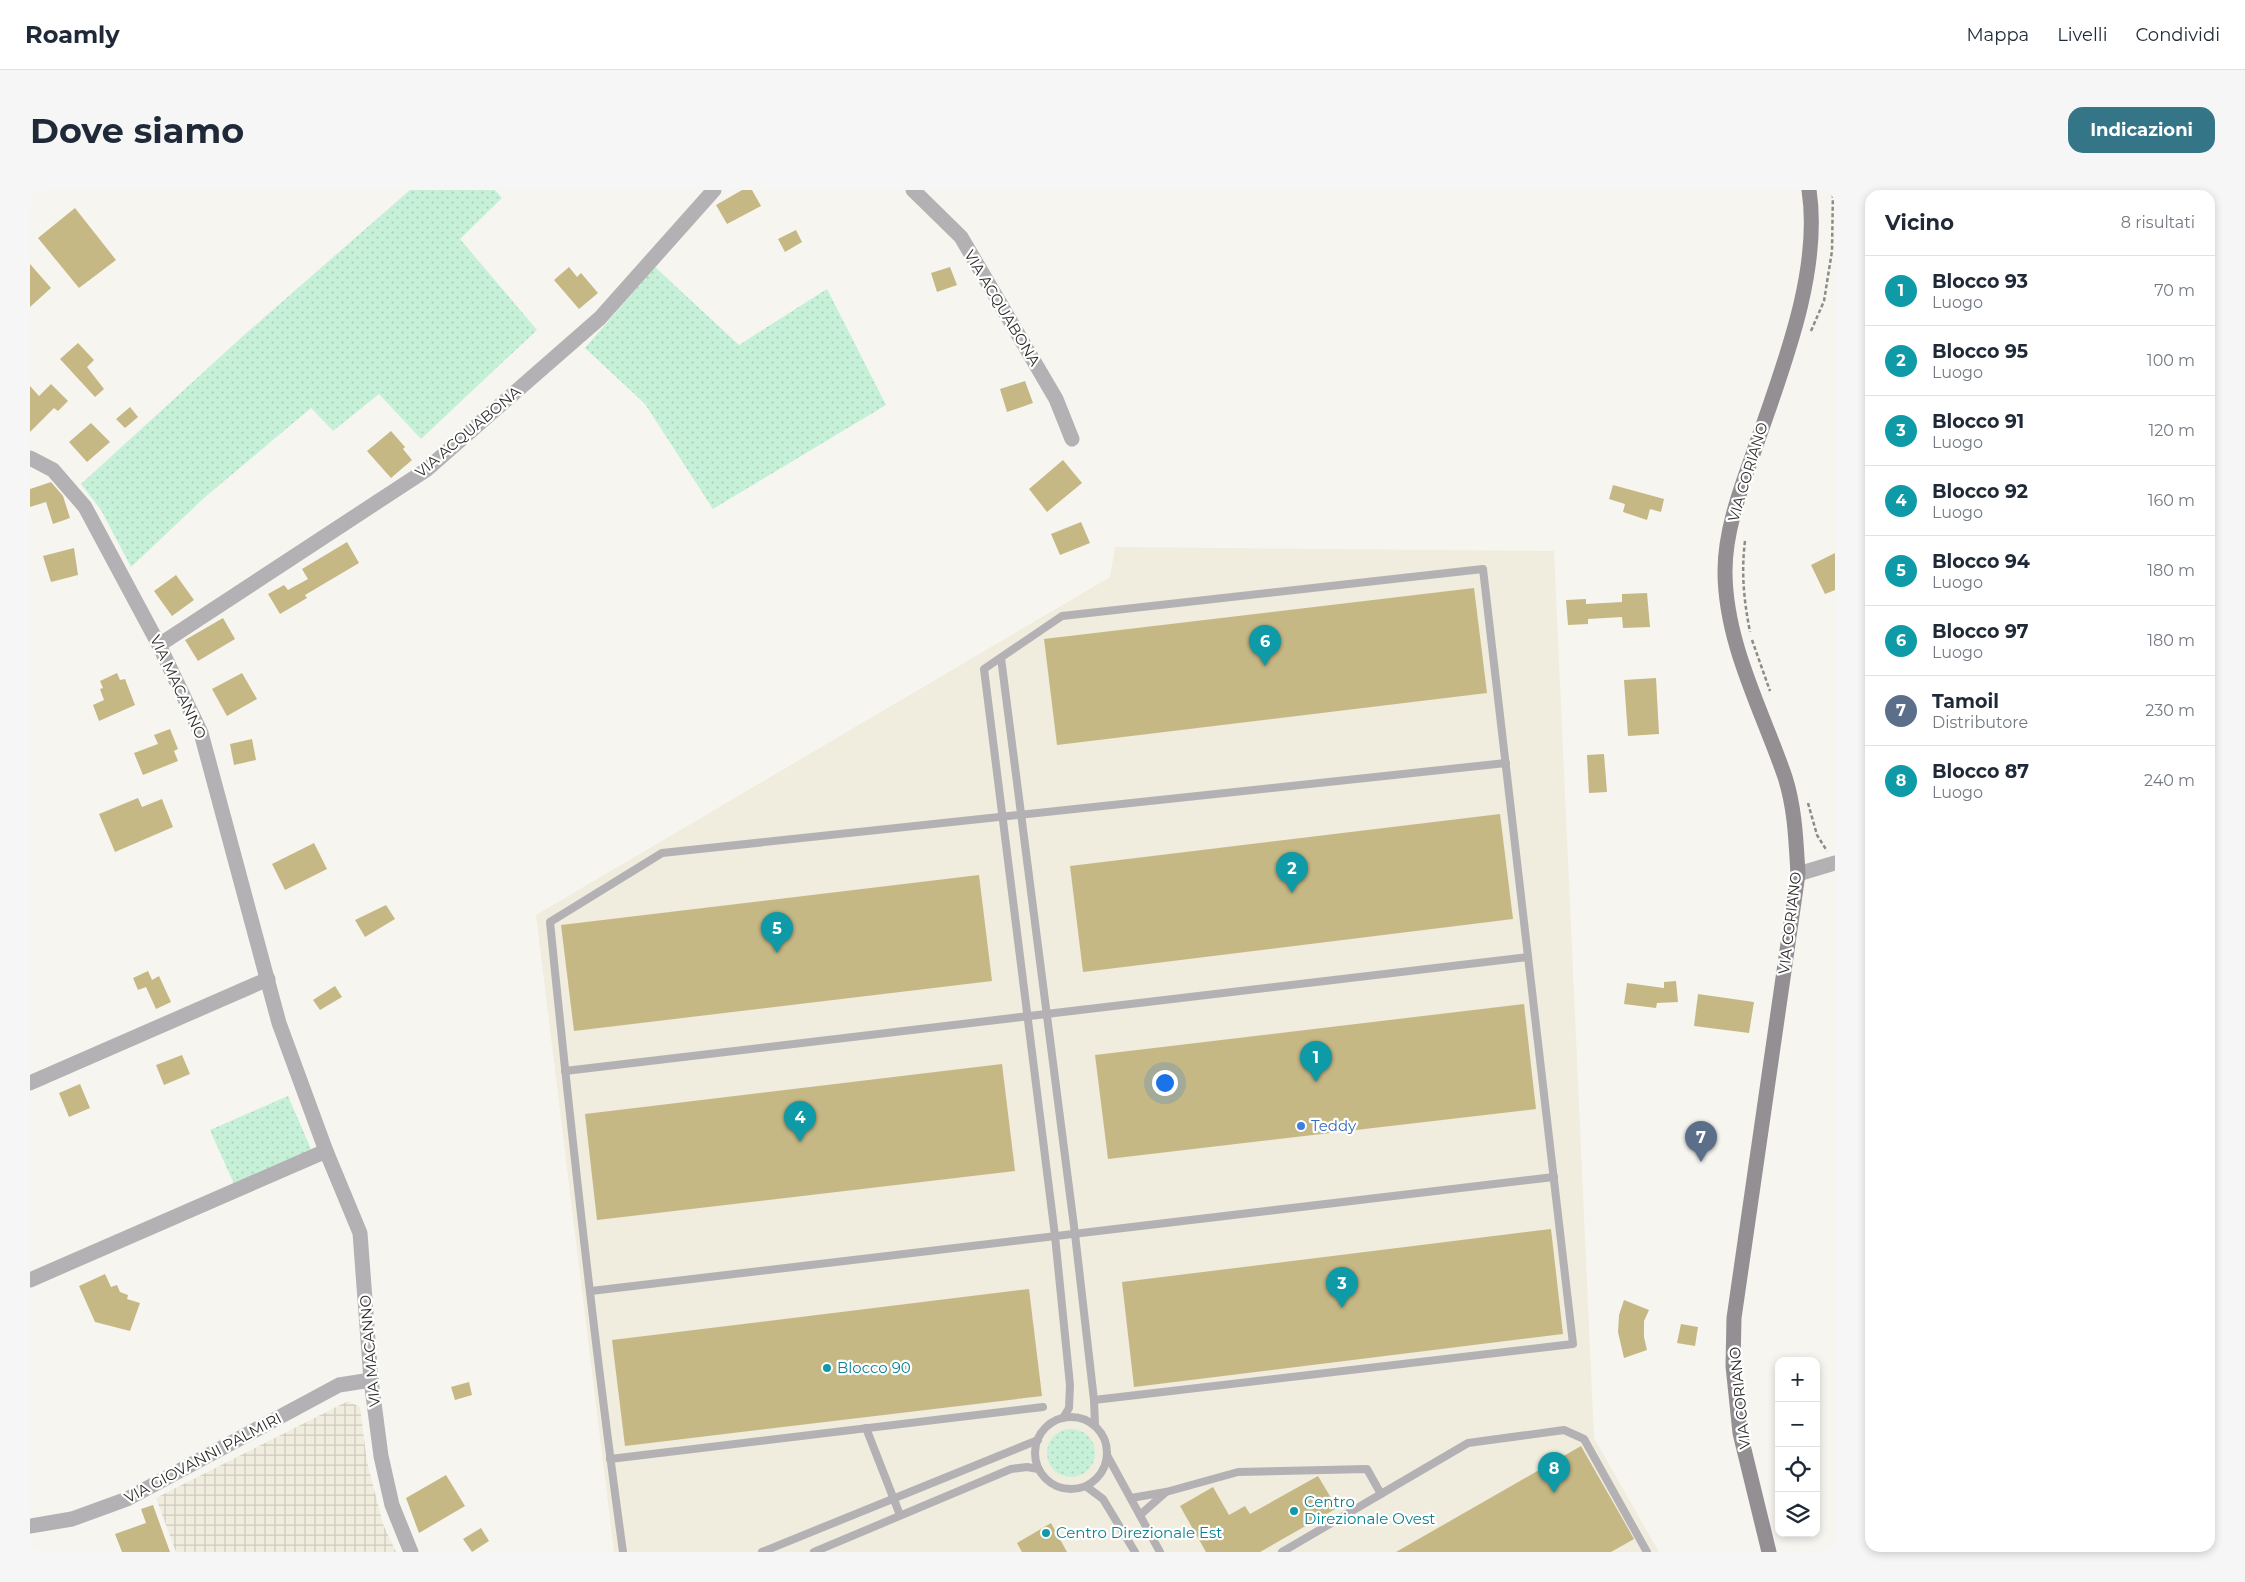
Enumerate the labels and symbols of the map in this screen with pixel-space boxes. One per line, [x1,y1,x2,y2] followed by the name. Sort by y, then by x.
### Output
[960,246,1045,369] street label: VIA ACQUABONA
[411,382,525,481] street label: VIA ACQUABONA
[1723,420,1772,524] street label: VIA CORIANO
[1249,625,1281,666] pin: 6
[146,632,211,742] street label: VIA MACANNO
[1276,852,1308,893] pin: 2
[1774,871,1805,975] street label: VIA CORIANO
[761,912,793,953] pin: 5
[1300,1041,1332,1082] pin: 1
[1152,1070,1178,1096] your location
[784,1101,816,1142] pin: 4
[1311,1116,1357,1135] place label: Teddy
[1295,1120,1307,1132] marker: Teddy
[1685,1121,1717,1162] pin: 7
[1326,1267,1358,1308] pin: 3
[355,1294,384,1408] street label: VIA MACANNO
[1725,1346,1754,1450] street label: VIA CORIANO
[837,1358,911,1377] place label: Blocco 90
[821,1362,833,1374] marker: Blocco 90
[121,1408,285,1507] street label: VIA GIOVANNI PALMIRI
[1538,1452,1570,1493] pin: 8
[1304,1492,1435,1528] place label: Centro Direzionale Ovest
[1288,1505,1300,1517] marker: Centro Direzionale Ovest
[1056,1523,1222,1542] place label: Centro Direzionale Est
[1040,1527,1052,1539] marker: Centro Direzionale Est

